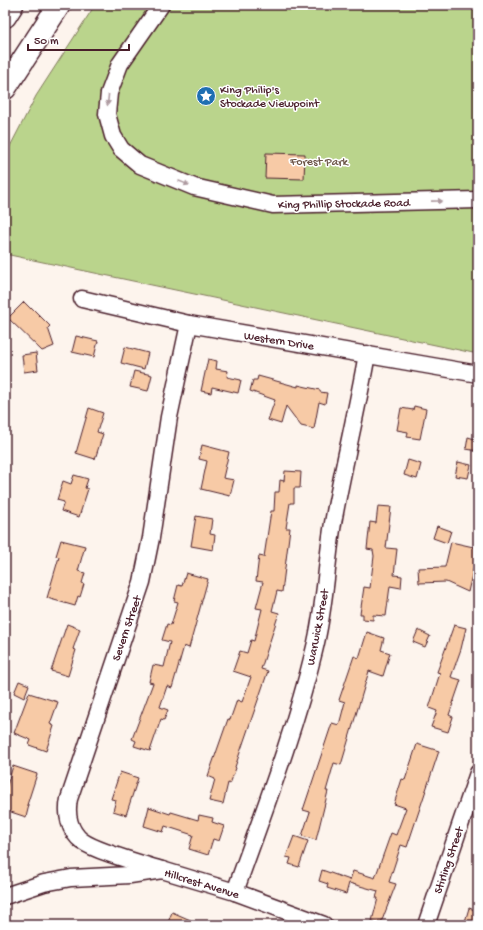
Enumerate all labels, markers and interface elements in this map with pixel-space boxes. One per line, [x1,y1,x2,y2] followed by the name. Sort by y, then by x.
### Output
[28,26,129,52] scale bar
[34,35,59,49] text: 50 m
[220,84,320,112] place label: King Philip's Stockade Viewpoint
[195,85,217,107] place icon: King Philip's Stockade Viewpoint
[105,94,111,106] one-way arrow
[289,156,350,170] park label: Forest Park
[178,181,190,187] one-way arrow
[278,197,411,213] street label: King Phillip Stockade Road
[431,198,444,204] one-way arrow
[243,330,316,355] street label: Western Drive
[305,587,333,667] street label: Warwick Street
[110,593,146,663] street label: Severn Street
[432,824,468,896] street label: Stirling Street
[162,867,241,903] street label: Hillcrest Avenue

